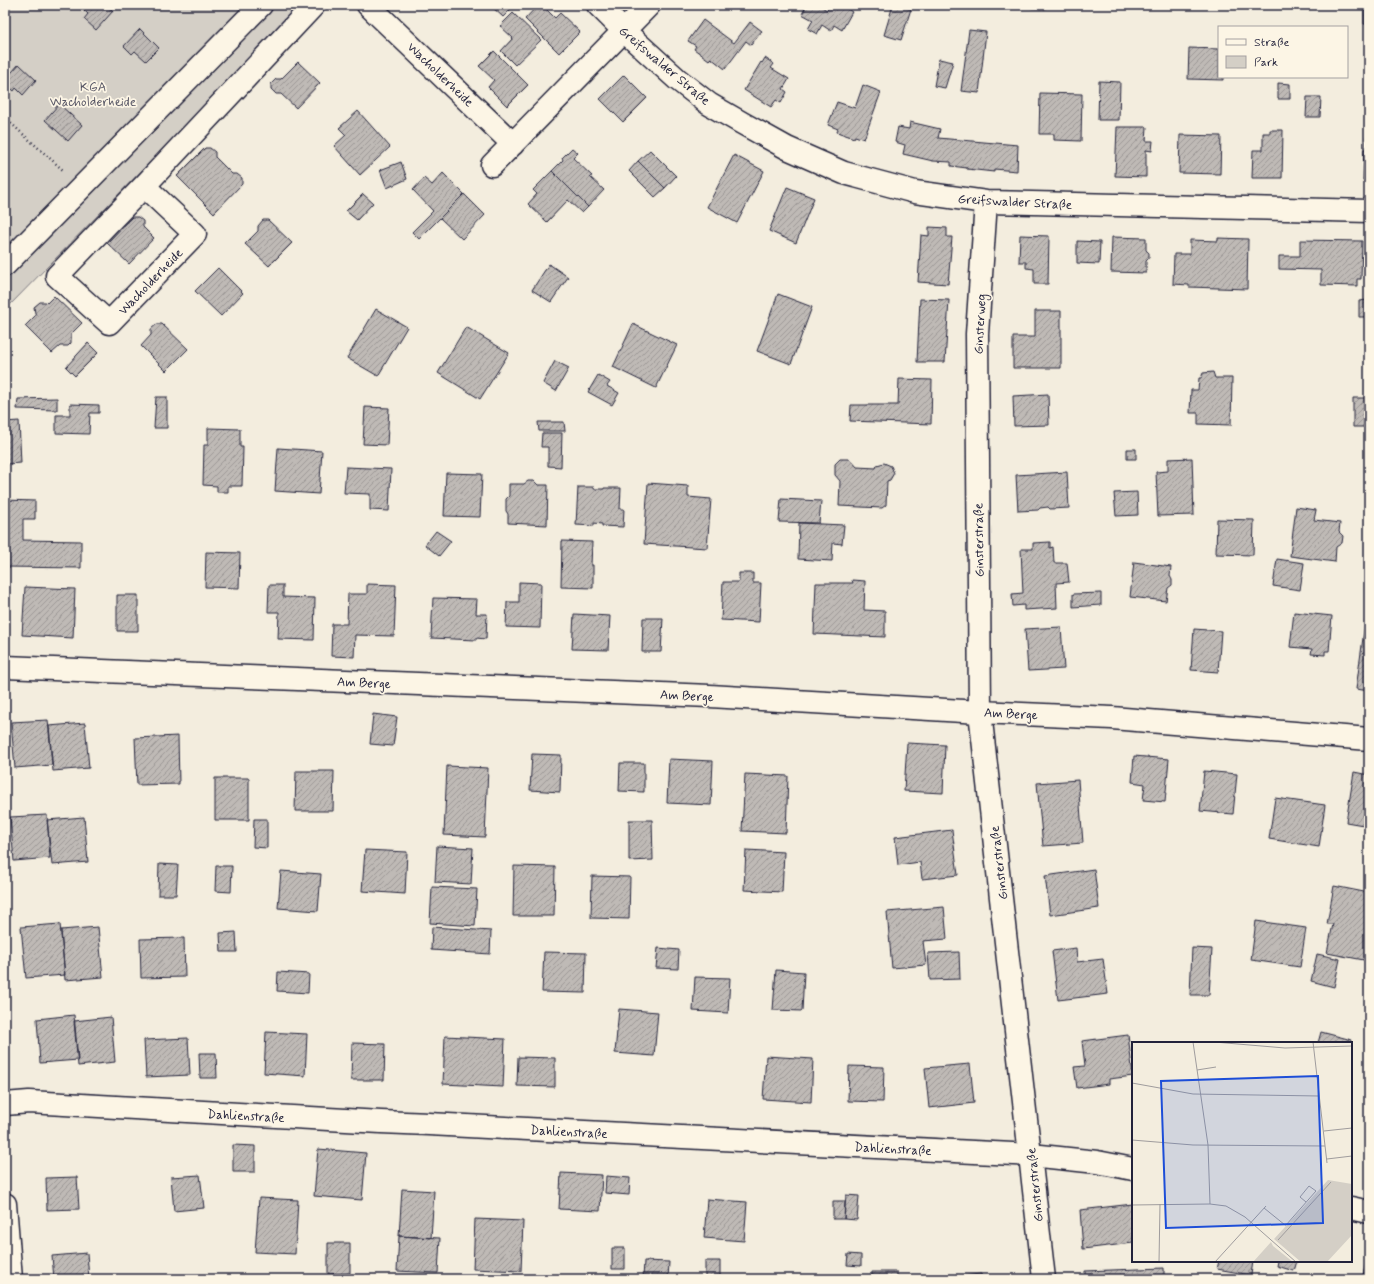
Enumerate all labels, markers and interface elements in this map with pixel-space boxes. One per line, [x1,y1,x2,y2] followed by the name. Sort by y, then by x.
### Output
[615,23,713,109] street label: Greifswalder Straße
[1218,26,1348,78] legend
[1254,35,1289,51] text: Straße
[403,39,477,111] street label: Wacholderheide
[1254,55,1278,71] text: Park
[50,79,136,111] park label: KGA Wacholderheide
[957,191,1073,214] street label: Greifswalder Straße
[115,245,187,319] street label: Wacholderheide
[970,293,992,355] street label: Ginsterweg
[970,503,989,577] street label: Ginsterstraße
[337,674,391,693] street label: Am Berge
[660,687,714,706] street label: Am Berge
[984,705,1038,724] street label: Am Berge
[987,825,1012,901] street label: Ginsterstraße
[1132,1042,1352,1262] inset map
[207,1106,285,1127] street label: Dahlienstraße
[530,1122,608,1143] street label: Dahlienstraße
[854,1139,932,1160] street label: Dahlienstraße
[1023,1147,1048,1223] street label: Ginsterstraße

